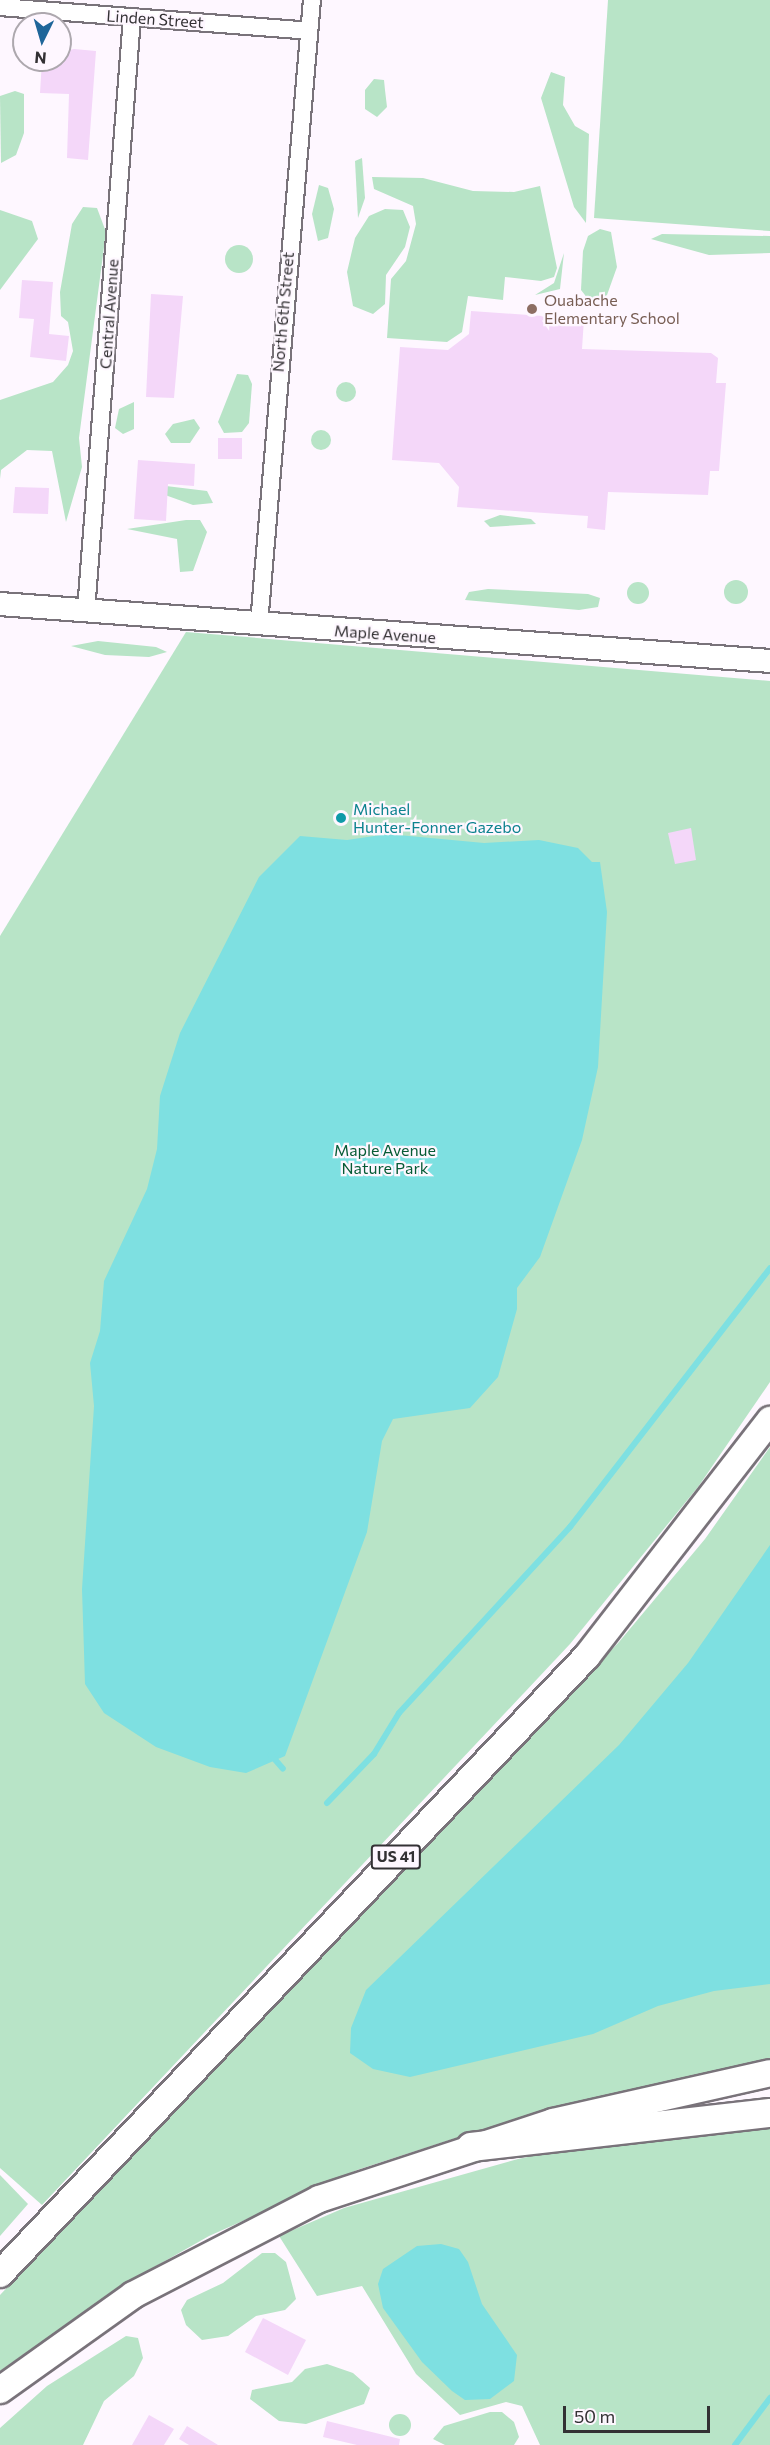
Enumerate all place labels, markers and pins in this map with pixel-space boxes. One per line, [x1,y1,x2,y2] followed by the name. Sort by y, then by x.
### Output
[544,290,680,328] place label: Ouabache Elementary School
[525,302,539,316] marker: Ouabache Elementary School
[353,799,521,837] place label: Michael Hunter-Fonner Gazebo
[334,811,348,825] marker: Michael Hunter-Fonner Gazebo

